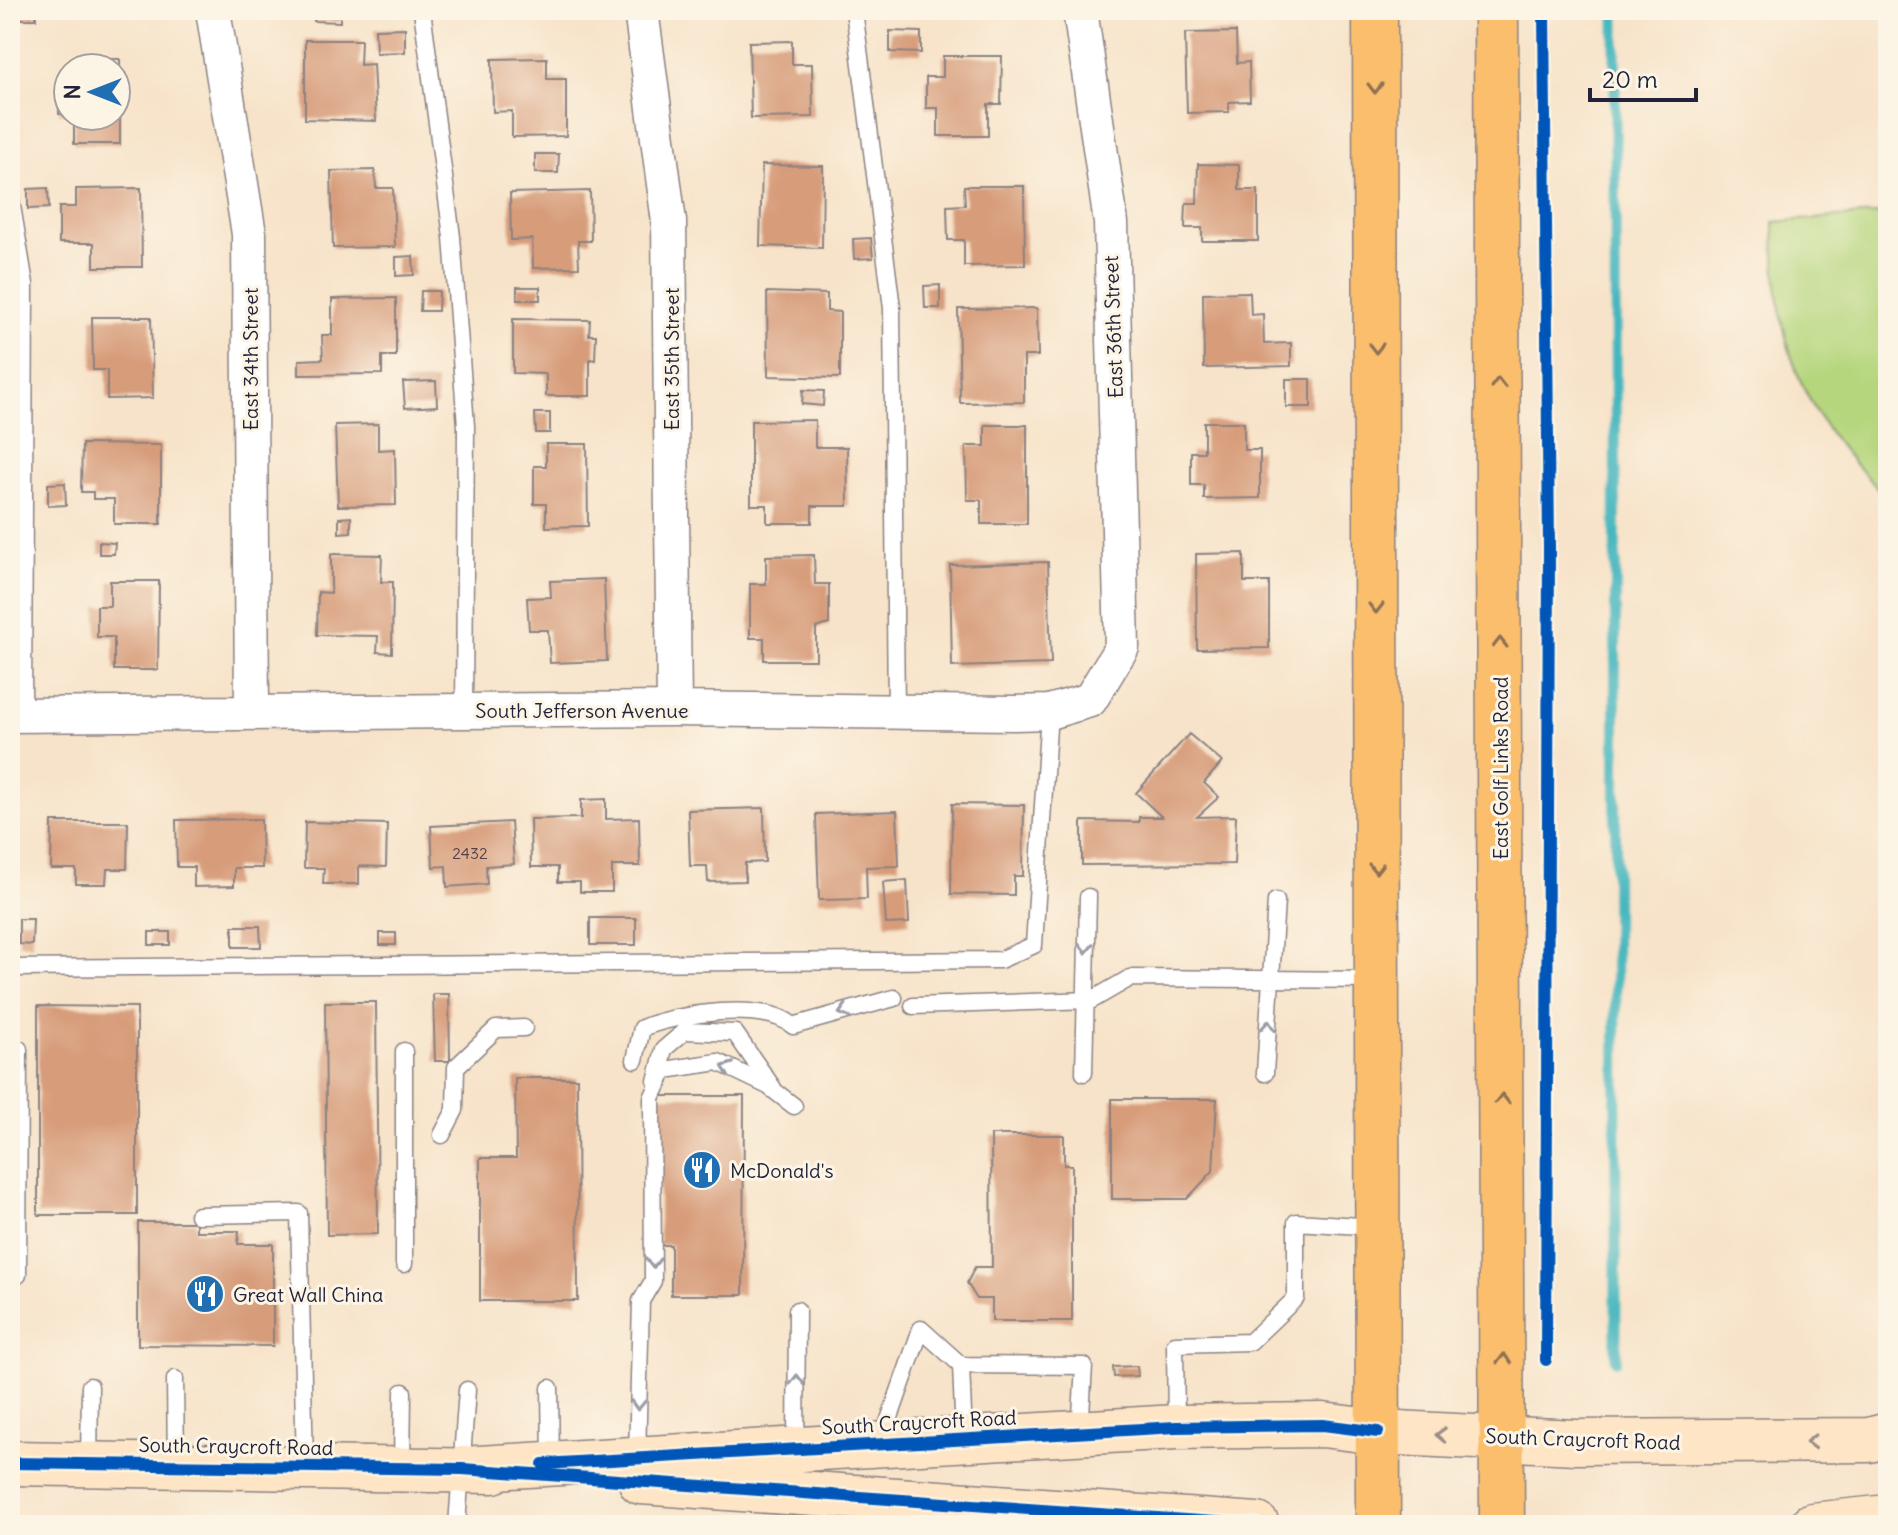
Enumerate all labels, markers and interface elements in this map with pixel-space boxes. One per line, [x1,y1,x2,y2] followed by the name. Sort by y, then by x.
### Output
[52,52,132,132] north arrow
[1590,52,1696,102] scale bar
[1602,64,1658,94] text: 20 m
[1366,82,1384,95] one-way arrow
[58,84,86,100] text: N
[1098,255,1128,399] street label: East 36th Street
[238,287,263,430] street label: East 34th Street
[659,287,684,430] street label: East 35th Street
[1367,342,1385,355] one-way arrow
[1489,376,1507,389] one-way arrow
[1367,602,1385,615] one-way arrow
[1491,636,1509,649] one-way arrow
[1488,676,1513,859] street label: East Golf Links Road
[475,698,689,723] street label: South Jefferson Avenue
[452,843,488,863] house number: 2432
[1367,862,1385,875] one-way arrow
[1078,942,1095,955] one-way arrow
[837,1003,851,1019] one-way arrow
[1259,1019,1276,1032] one-way arrow
[721,1061,735,1078] one-way arrow
[1494,1092,1511,1105] one-way arrow
[681,1149,723,1191] restaurant icon: McDonald's
[730,1158,834,1183] place label: McDonald's
[644,1257,662,1270] one-way arrow
[184,1273,226,1315] restaurant icon: Great Wall China
[233,1282,384,1307] place label: Great Wall China
[1495,1352,1513,1365] one-way arrow
[788,1373,806,1386] one-way arrow
[630,1399,647,1412] one-way arrow
[821,1404,1017,1440] street label: South Craycroft Road
[1485,1423,1681,1455] street label: South Craycroft Road
[1434,1426,1447,1443] one-way arrow
[138,1432,334,1460] street label: South Craycroft Road
[1804,1433,1817,1450] one-way arrow

